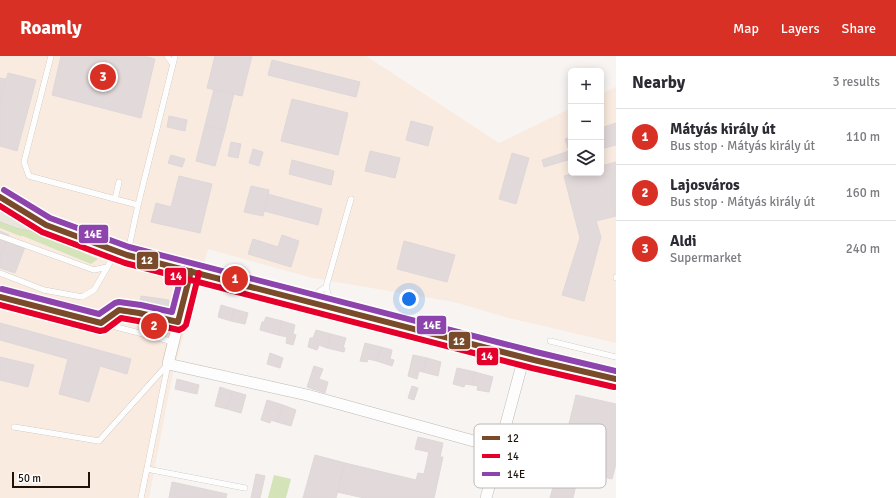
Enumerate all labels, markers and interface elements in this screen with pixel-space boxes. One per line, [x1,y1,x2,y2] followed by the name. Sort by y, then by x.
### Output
[20,16,82,40] text: Roamly
[733,20,759,37] text: Map
[781,20,820,37] text: Layers
[842,20,876,37] text: Share
[90,62,116,92] pin: 3
[568,68,604,176] map controls
[568,68,604,104] button: +
[632,72,685,93] text: Nearby
[832,74,880,90] text: 3 results
[568,104,604,140] button: −
[670,120,776,138] text: Mátyás király út
[641,129,649,145] text: 1
[846,129,880,145] text: 110 m
[670,138,815,154] text: Bus stop · Mátyás király út
[568,140,604,176] button: layers
[670,176,740,194] text: Lajosváros
[641,185,649,201] text: 2
[846,185,880,201] text: 160 m
[670,194,815,210] text: Bus stop · Mátyás király út
[78,224,109,244] line badge: 14E
[84,228,102,241] text: 14E
[670,232,697,250] text: Aldi
[641,241,649,257] text: 3
[846,241,880,257] text: 240 m
[670,250,742,266] text: Supermarket
[136,251,159,270] line badge: 12
[141,254,153,267] text: 12
[222,264,248,294] pin: 1
[164,267,187,286] line badge: 14
[170,270,182,283] text: 14
[399,289,419,309] your location
[141,311,167,341] pin: 2
[416,315,447,335] line badge: 14E
[423,319,441,332] text: 14E
[448,331,471,350] line badge: 12
[453,335,465,348] text: 12
[476,347,499,366] line badge: 14
[481,350,493,363] text: 14
[474,424,606,488] legend
[507,432,519,445] text: 12
[507,450,519,463] text: 14
[507,468,525,481] text: 14E
[12,470,90,489] scale bar
[18,472,41,485] text: 50 m

